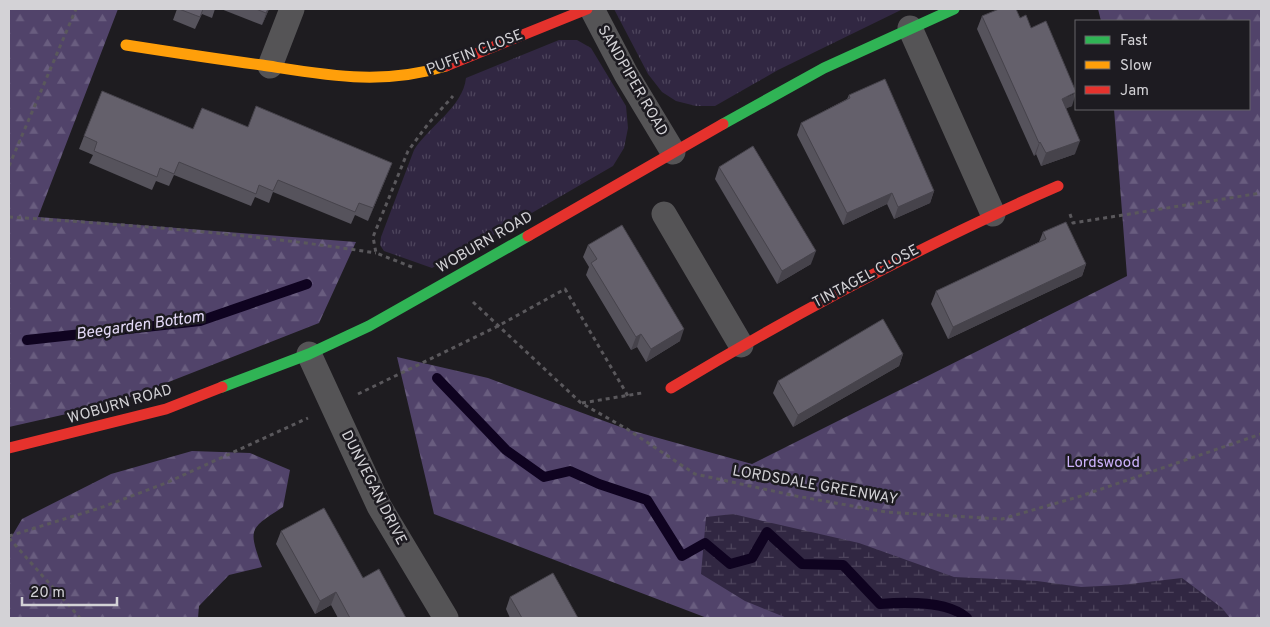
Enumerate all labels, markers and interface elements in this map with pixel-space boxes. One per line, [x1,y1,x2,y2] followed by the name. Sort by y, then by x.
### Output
[1075,20,1250,110] legend
[593,22,671,140] street label: SANDPIPER ROAD
[424,26,526,80] street label: PUFFIN CLOSE
[1120,32,1148,51] text: Fast
[1120,57,1152,76] text: Slow
[1120,82,1149,101] text: Jam
[433,208,537,278] street label: WOBURN ROAD
[810,241,922,313] street label: TINTAGEL CLOSE
[74,307,206,345] water label: Beegarden Bottom
[65,381,175,429] street label: WOBURN ROAD
[336,428,410,548] street label: DUNVEGAN DRIVE
[1066,454,1140,473] park label: Lordswood
[731,462,900,510] street label: LORDSDALE GREENWAY
[22,574,118,606] scale bar
[30,584,65,603] text: 20 m

